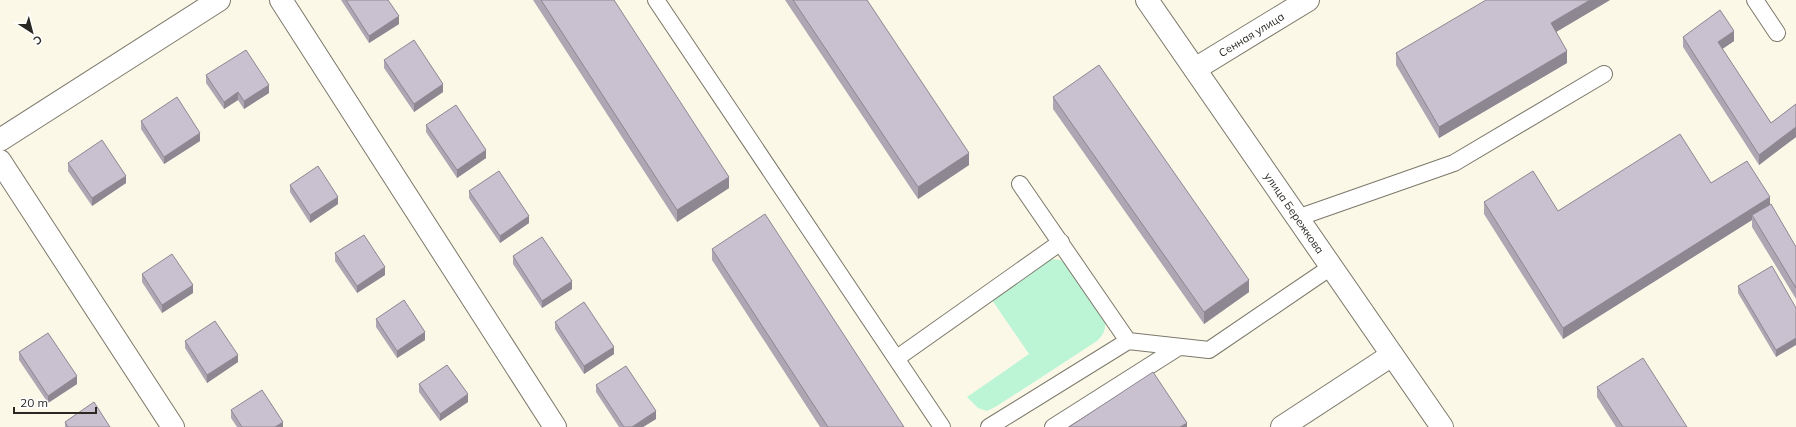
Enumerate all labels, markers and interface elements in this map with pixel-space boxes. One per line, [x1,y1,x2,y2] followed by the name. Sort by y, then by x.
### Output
[1216,9,1287,60] street label: Сенная улица
[12,12,52,52] north arrow
[30,32,45,48] text: С
[1261,170,1327,256] street label: улица Бережкова
[14,389,96,415] scale bar
[20,395,48,410] text: 20 m

